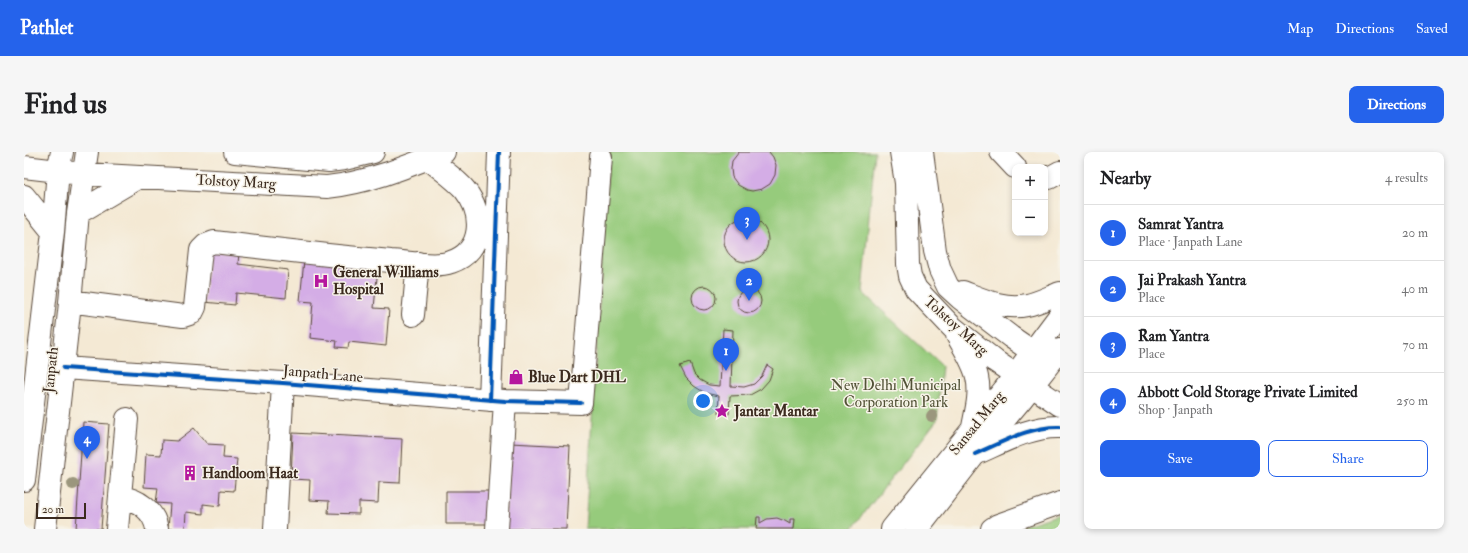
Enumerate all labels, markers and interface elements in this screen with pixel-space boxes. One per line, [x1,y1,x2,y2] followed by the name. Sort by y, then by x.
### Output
[20,16,74,40] text: Pathlet
[1287,20,1313,37] text: Map
[1335,20,1394,37] text: Directions
[1416,20,1448,37] text: Saved
[1349,86,1444,123] button: Directions
[24,87,107,122] text: Find us
[1012,164,1048,236] map controls
[1012,164,1048,200] button: +
[1100,168,1151,189] text: Nearby
[195,170,277,194] street label: Tolstoy Marg
[1385,170,1428,186] text: 4 results
[1012,200,1048,236] button: −
[734,207,760,240] pin: 3
[1138,215,1223,234] text: Samrat Yantra
[1111,225,1115,241] text: 1
[1402,225,1428,241] text: 20 m
[1138,234,1243,250] text: Place · Janpath Lane
[333,263,439,300] place label: General Williams Hospital
[736,268,762,301] pin: 2
[1138,271,1246,290] text: Jai Prakash Yantra
[312,272,330,290] hospital icon: General Williams Hospital
[1110,281,1116,297] text: 2
[1402,281,1428,297] text: 40 m
[1138,290,1165,306] text: Place
[920,292,993,360] street label: Tolstoy Marg
[1138,327,1209,346] text: Ram Yantra
[1111,337,1116,353] text: 3
[1403,337,1428,353] text: 70 m
[713,338,739,371] pin: 1
[39,346,64,395] street label: Janpath
[1138,346,1165,362] text: Place
[281,361,364,388] street label: Janpath Lane
[507,368,525,386] shop icon: Blue Dart DHL
[528,368,626,387] place label: Blue Dart DHL
[831,376,961,413] park label: New Delhi Municipal Corporation Park
[1138,383,1358,402] text: Abbott Cold Storage Private Limited
[945,386,1009,459] street label: Sansad Marg
[693,391,713,411] your location
[1109,393,1117,409] text: 4
[1396,393,1428,409] text: 250 m
[713,402,731,420] place icon: Jantar Mantar
[733,402,819,422] place label: Jantar Mantar
[1138,402,1213,418] text: Shop · Janpath
[74,426,100,459] pin: 4
[1100,440,1260,477] button: Save
[1268,440,1428,477] button: Share
[181,464,199,482] building icon: Handloom Haat
[202,464,298,483] place label: Handloom Haat
[36,501,86,520] scale bar
[42,503,64,516] text: 20 m

